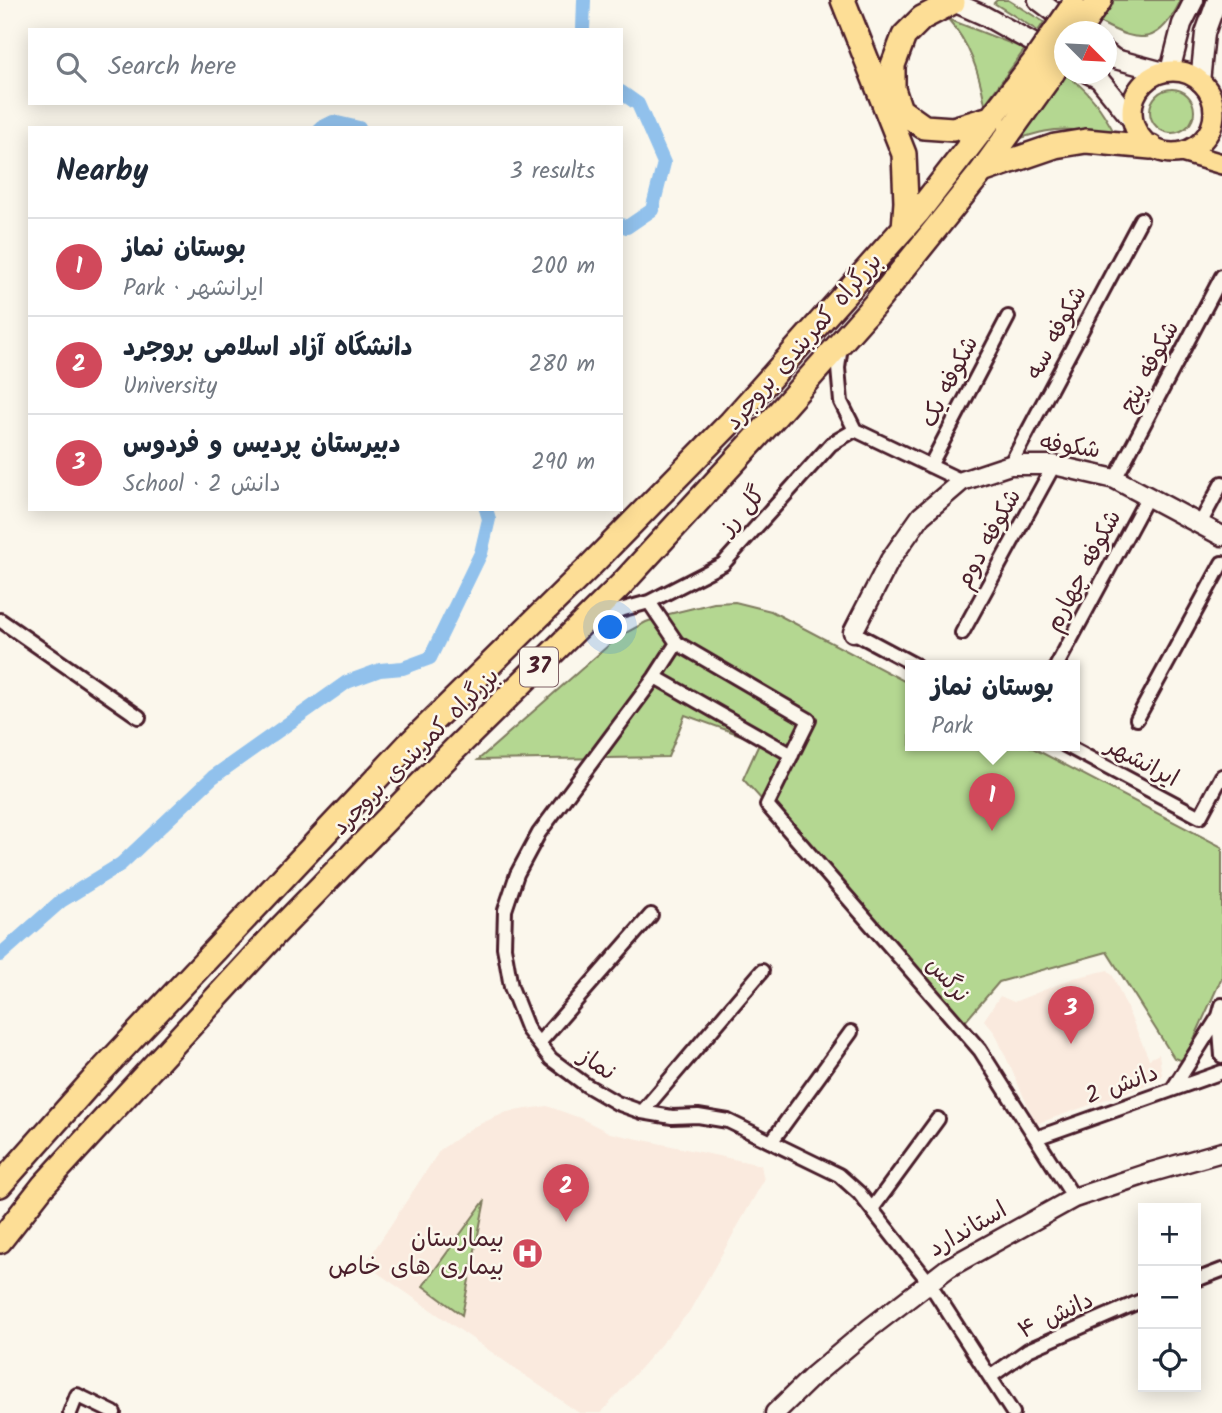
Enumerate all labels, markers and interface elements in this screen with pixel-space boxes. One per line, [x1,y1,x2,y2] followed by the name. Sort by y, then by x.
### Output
[1054,21,1117,84] north arrow
[28,28,623,105] search box
[108,46,236,88] text: Search here
[52,48,90,86] icon: search
[56,148,148,196] text: Nearby
[509,154,595,190] text: 3 results
[123,228,246,270] text: بوستان نماز
[715,244,893,440] street label: بزرگراه کمربندی بروجرد
[76,249,82,285] text: 1
[531,249,595,285] text: 200 m
[123,271,264,307] text: Park · ایرانشهر
[1016,279,1098,387] street label: شکوفه سه
[1109,314,1191,420] street label: شکوفه پنج
[123,327,413,369] text: دانشگاه آزاد اسلامی بروجرد
[910,329,990,435] street label: شکوفه یک
[72,347,86,383] text: 2
[529,347,595,383] text: 280 m
[123,369,217,405] text: University
[1037,423,1103,471] street label: شکوفه
[123,424,400,466] text: دبیرستان پردیس و فردوس
[73,445,85,481] text: 3
[531,445,595,481] text: 290 m
[123,467,281,503] text: School · دانش 2
[709,477,776,546] street label: گل رز
[945,482,1033,596] street label: شکوفه دوم
[1035,503,1133,639] street label: شکوفه چهارم
[593,610,627,644] your location
[520,648,558,687] road number: 37
[323,659,509,845] street label: بزرگراه کمربندی بروجرد
[905,660,1080,751] popup
[931,667,1054,709] text: بوستان نماز
[931,709,973,745] text: Park
[1097,726,1186,799] street label: ایرانشهر
[969,773,1015,831] pin: 1
[915,948,979,1012] street label: نرگس
[1048,986,1094,1044] pin: 3
[569,1037,624,1092] street label: نماز
[1080,1054,1164,1116] street label: دانش 2
[543,1164,589,1222] pin: 2
[921,1192,1015,1268] street label: استاندارد
[1138,1203,1201,1392] map controls
[1138,1203,1201,1266] button: +
[328,1220,504,1287] place label: بیمارستان بیماری های خاص
[510,1236,544,1270] hospital icon: بیمارستان بیماری های خاص
[1138,1266,1201,1329] button: −
[1012,1281,1100,1351] street label: دانش ۴
[1138,1329,1201,1392] button: locate

